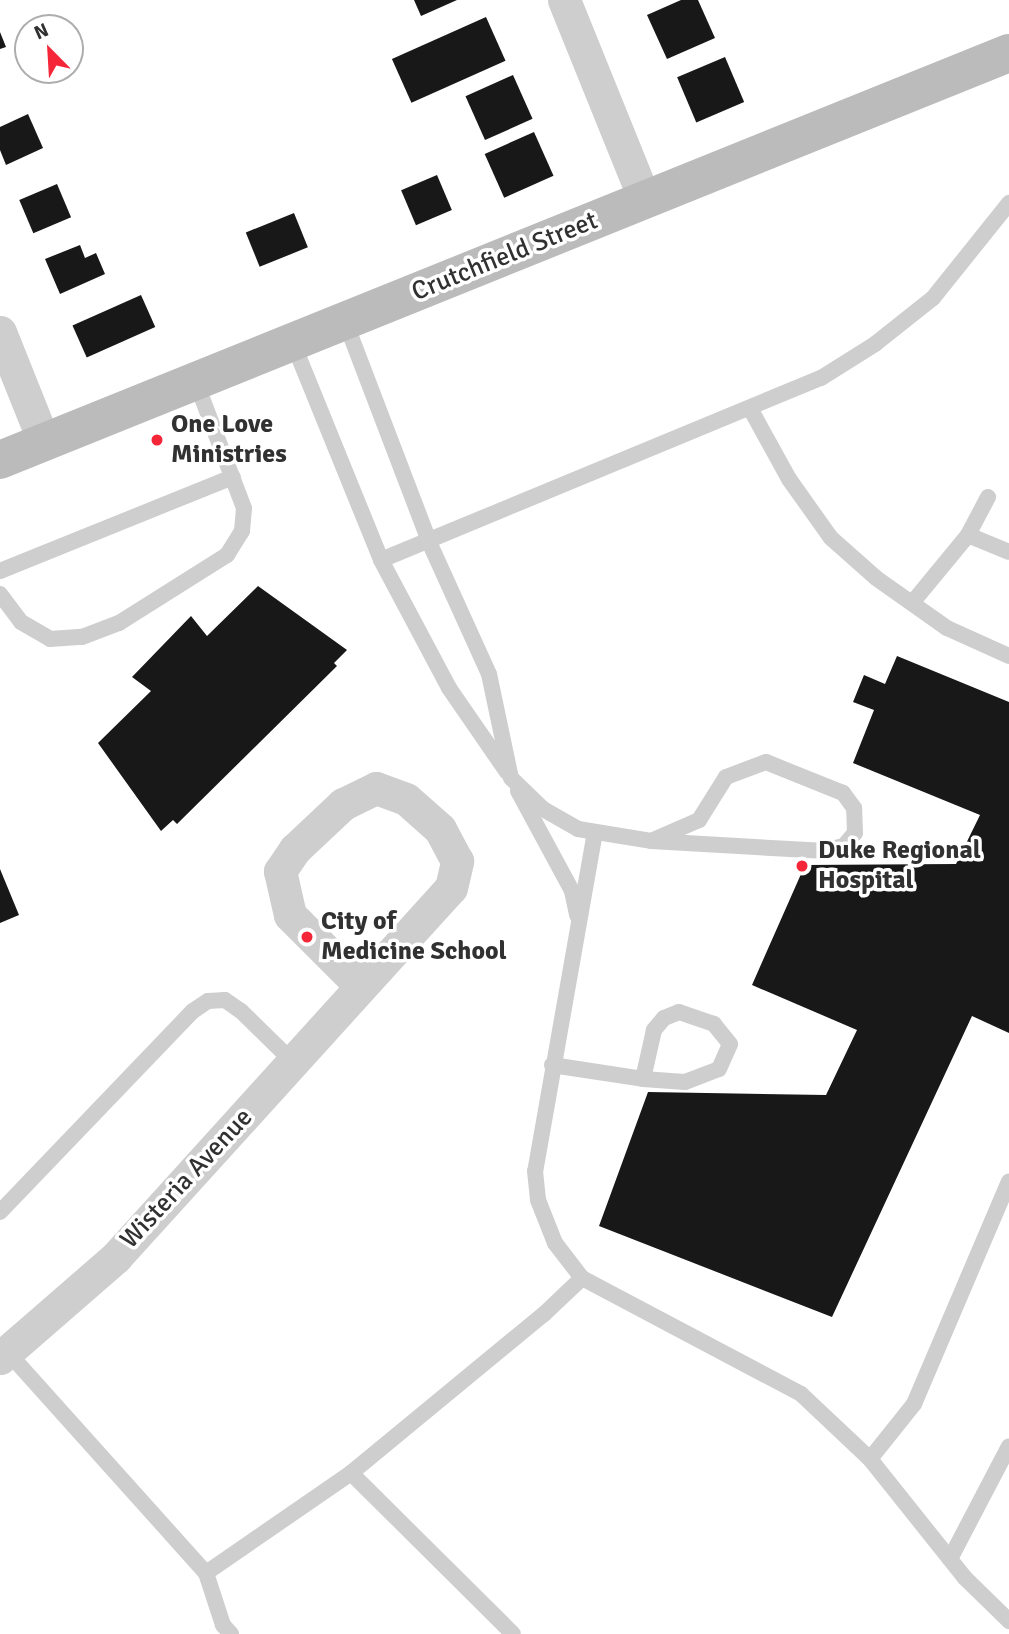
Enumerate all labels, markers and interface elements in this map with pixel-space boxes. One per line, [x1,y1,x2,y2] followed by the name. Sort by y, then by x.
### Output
[14,14,84,84] north arrow
[30,18,52,45] text: N
[408,206,602,308] street label: Crutchfield Street
[171,409,287,471] place label: One Love Ministries
[149,432,165,448] marker: One Love Ministries
[818,835,981,896] place label: Duke Regional Hospital
[792,856,812,876] marker: Duke Regional Hospital
[321,906,507,968] place label: City of Medicine School
[299,929,315,945] marker: City of Medicine School
[114,1103,260,1255] street label: Wisteria Avenue

